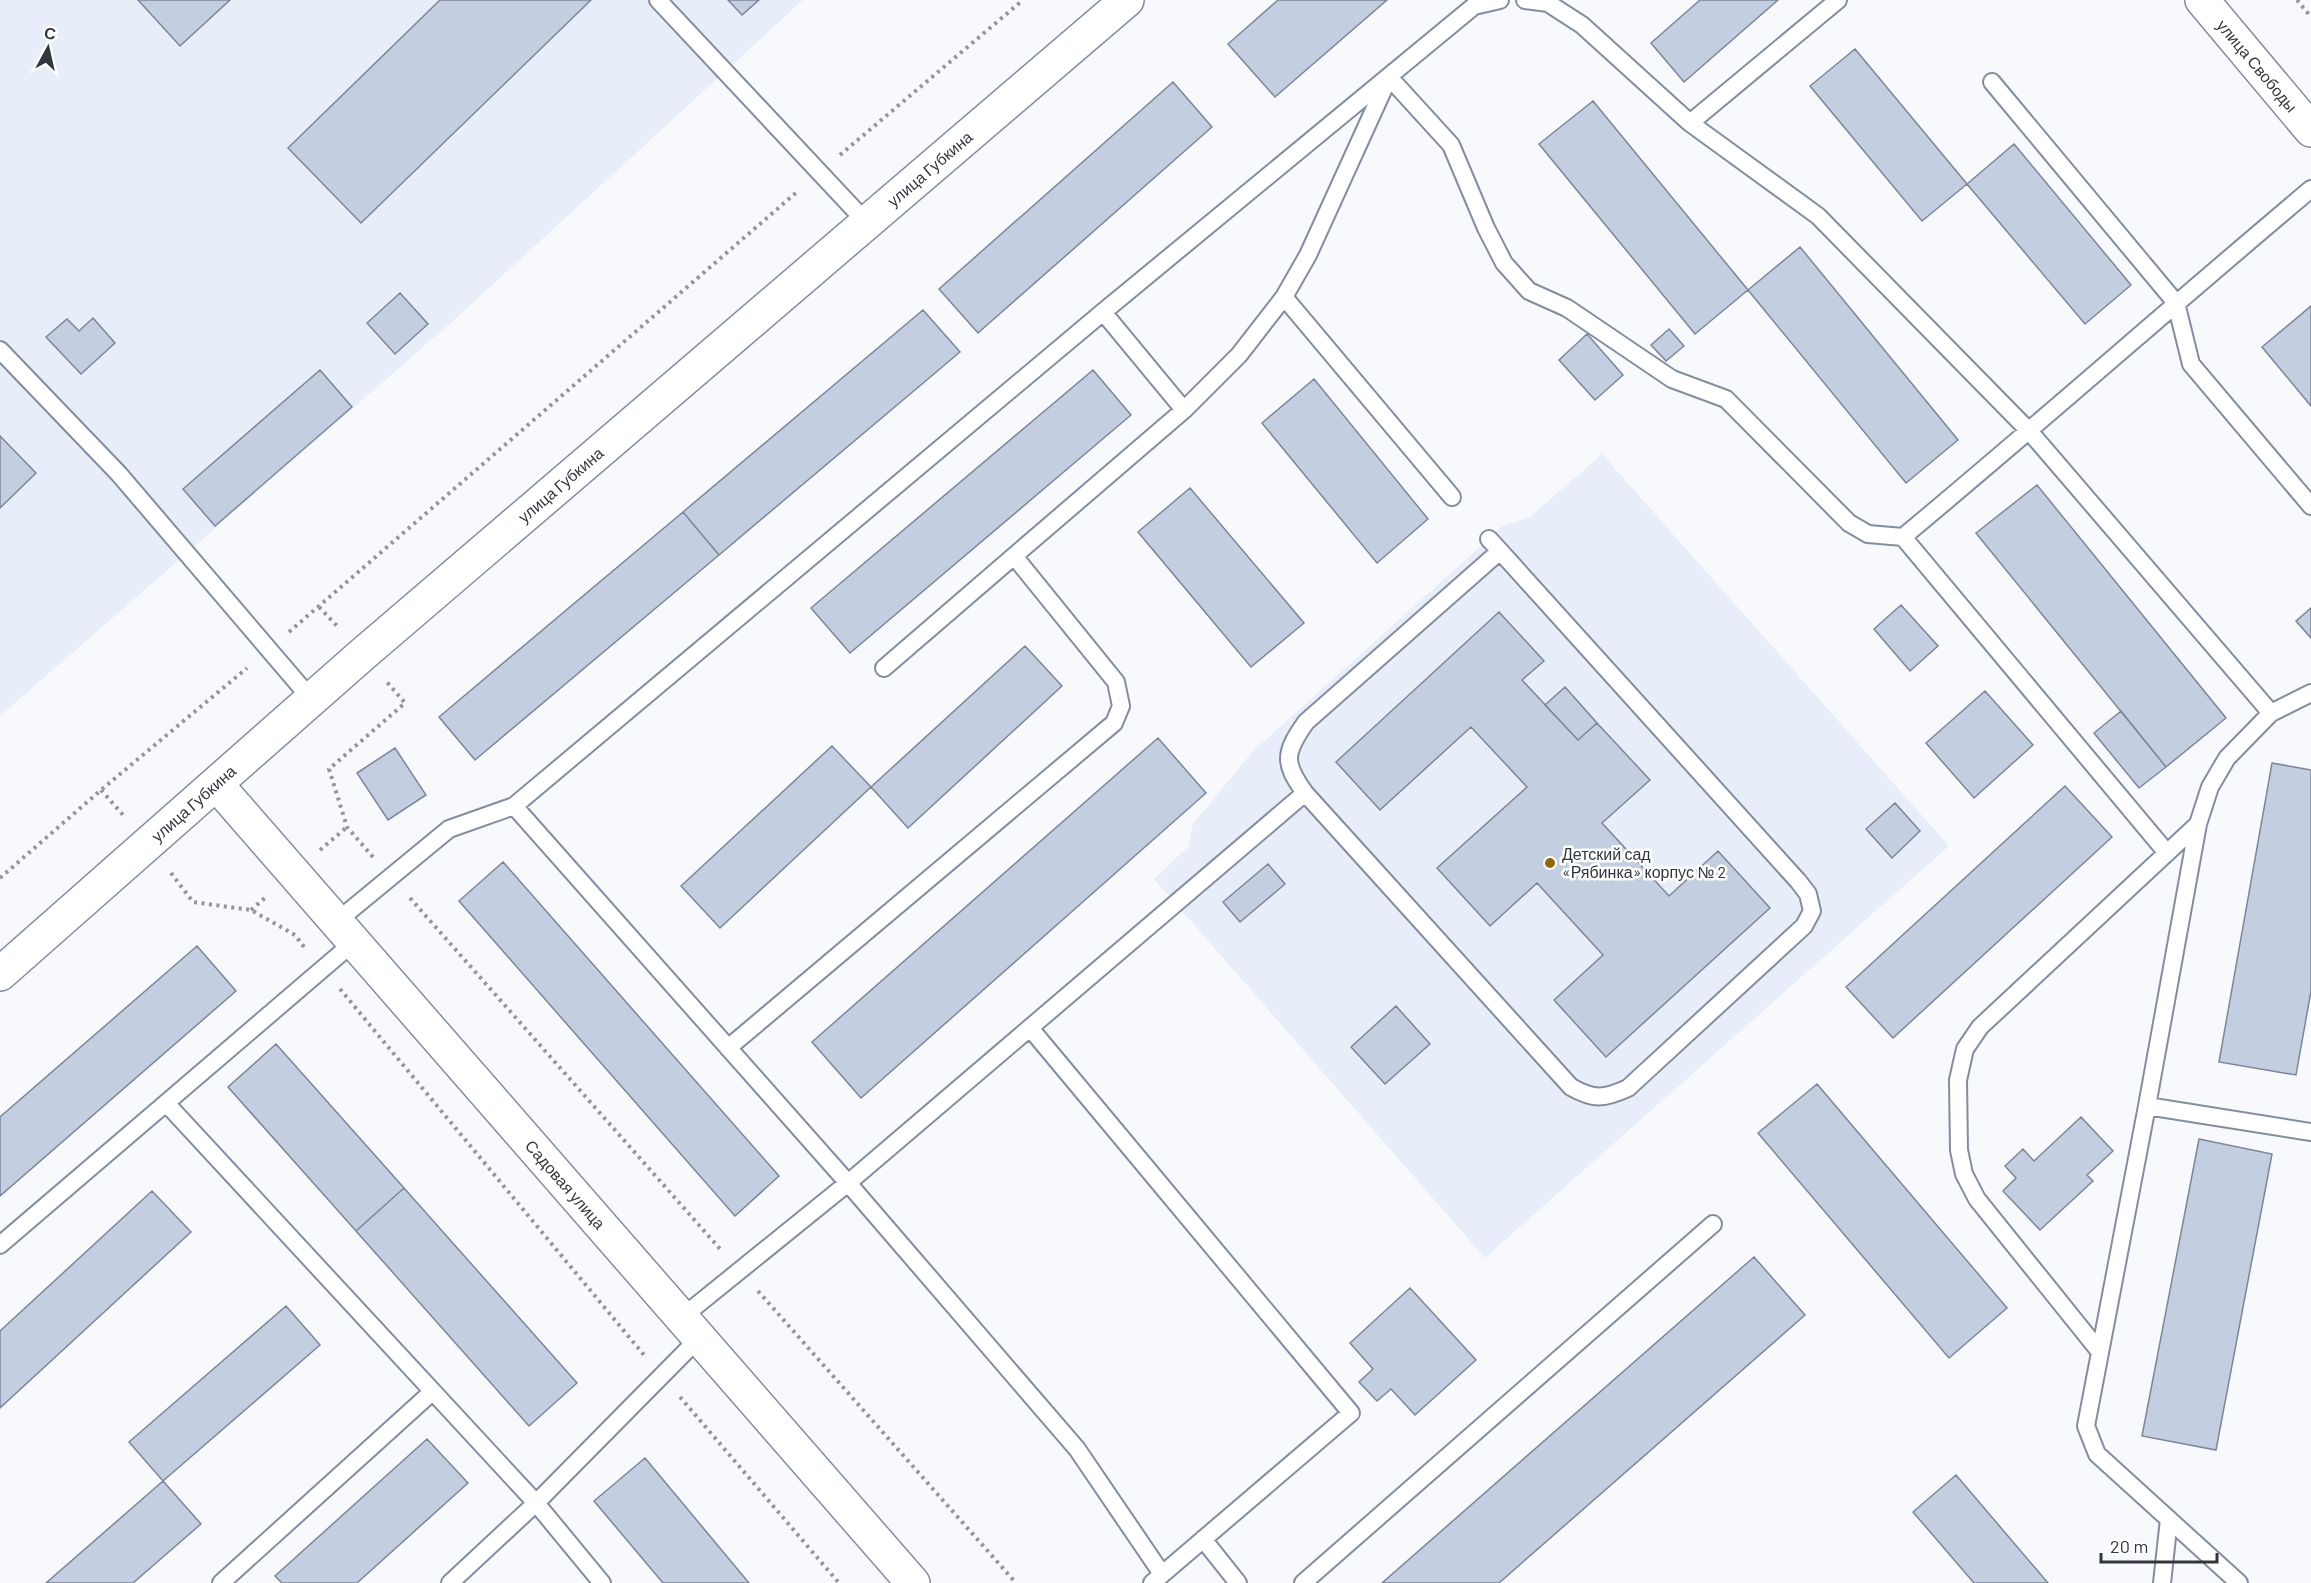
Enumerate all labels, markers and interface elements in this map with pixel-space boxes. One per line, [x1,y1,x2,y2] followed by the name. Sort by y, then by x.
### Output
[2214,16,2302,116] street label: улица Свободы
[18,18,78,78] north arrow
[43,22,58,43] text: С
[883,127,976,210] street label: улица Губкина
[514,443,607,526] street label: улица Губкина
[147,761,239,845] street label: улица Губкина
[1562,844,1726,881] place label: Детский сад «Рябинка» корпус № 2
[1543,856,1557,870] marker: Детский сад «Рябинка» корпус № 2
[522,1136,610,1233] street label: Садовая улица
[2101,1526,2216,1564] scale bar
[2110,1535,2148,1557] text: 20 m

